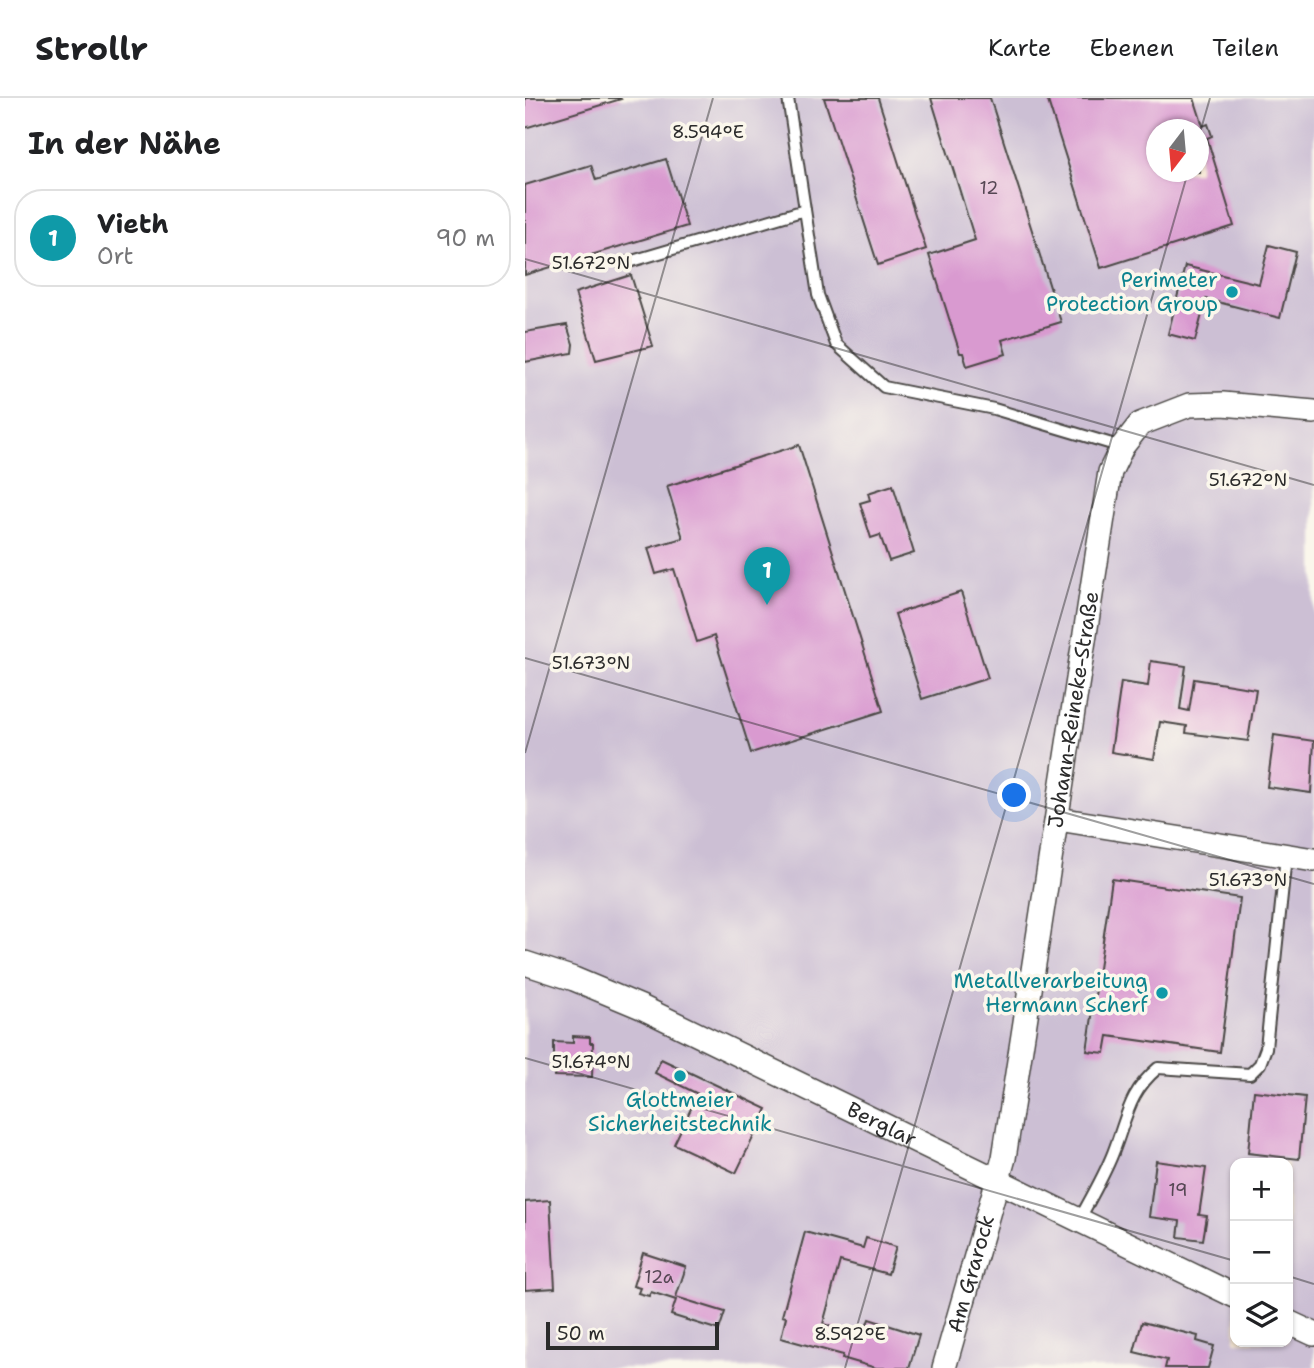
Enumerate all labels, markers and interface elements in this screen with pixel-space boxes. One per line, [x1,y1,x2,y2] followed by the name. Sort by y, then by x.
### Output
[35,26,148,71] text: Strollr
[988,32,1051,64] text: Karte
[1089,32,1174,64] text: Ebenen
[1212,32,1279,64] text: Teilen
[1146,119,1209,182] north arrow
[672,120,744,144] text: 8.594°E
[28,123,221,164] text: In der Nähe
[979,176,999,200] house number: 12
[97,206,169,241] text: Vieth
[48,223,58,253] text: 1
[435,223,495,253] text: 90 m
[97,241,134,271] text: Ort
[552,251,630,275] text: 51.672°N
[1046,266,1218,318] place label: Perimeter Protection Group
[1224,284,1240,300] marker: Perimeter Protection Group
[1209,468,1287,492] text: 51.672°N
[744,547,790,605] pin: 1
[1041,589,1105,830] street label: Johann-Reineke-Straße
[552,651,630,675] text: 51.673°N
[997,778,1031,812] your location
[1209,868,1287,892] text: 51.673°N
[954,967,1148,1019] place label: Metallverarbeitung Hermann Scherf
[1154,985,1170,1001] marker: Metallverarbeitung Hermann Scherf
[551,1050,631,1074] text: 51.674°N
[672,1068,688,1084] marker: Glottmeier Sicherheitstechnik
[588,1086,772,1138] place label: Glottmeier Sicherheitstechnik
[842,1095,921,1153] street label: Berglar
[1230,1158,1293,1347] map controls
[1230,1158,1293,1221] button: +
[1168,1178,1188,1202] house number: 19
[941,1212,1001,1336] street label: Am Grarock
[1230,1221,1293,1284] button: −
[644,1265,674,1289] house number: 12a
[1230,1284,1293,1347] button: layers
[546,1319,719,1351] scale bar
[557,1321,605,1346] text: 50 m
[814,1322,886,1346] text: 8.592°E

